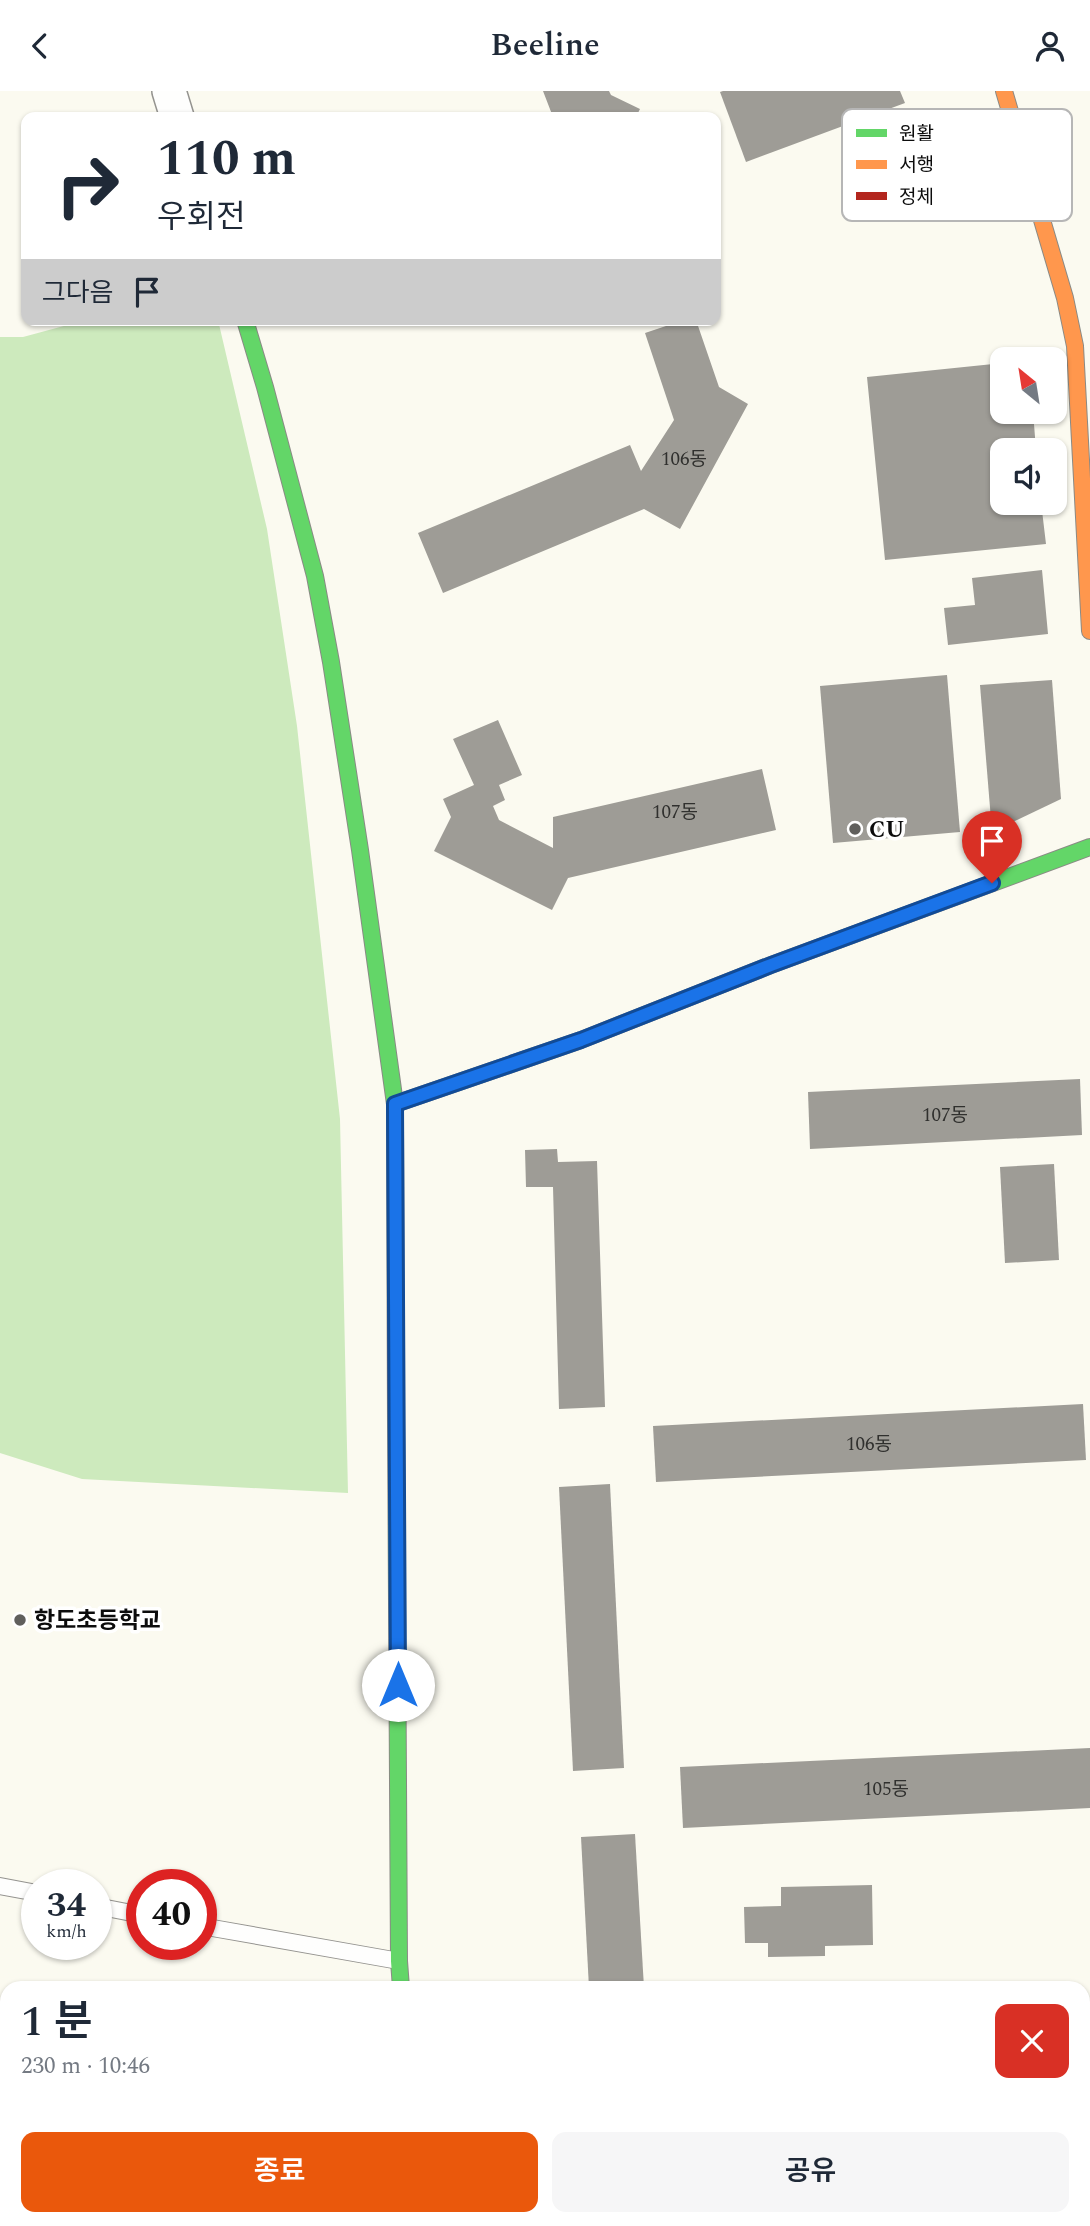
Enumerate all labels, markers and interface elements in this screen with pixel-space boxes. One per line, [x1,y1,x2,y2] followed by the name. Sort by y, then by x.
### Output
[490,21,600,70] text: Beeline
[21,27,59,65] icon: back
[1031,27,1069,65] icon: person
[842,109,1072,221] legend
[899,120,934,149] text: 원활
[157,122,296,197] text: 110 m
[42,140,133,231] icon: right
[899,151,934,180] text: 서행
[899,183,934,212] text: 정체
[157,193,245,242] text: 우회전
[42,273,114,313] text: 그다음
[128,273,166,311] icon: arrive
[990,347,1068,423] north arrow
[990,347,1067,515] map controls
[990,438,1067,515] button: sound
[661,445,707,474] house number: 106동
[652,798,698,827] house number: 107동
[962,811,1022,883] pin
[869,813,904,848] place label: CU
[847,821,863,837] marker: CU
[973,822,1011,860] icon: arrive
[922,1101,968,1130] house number: 107동
[846,1430,892,1459] house number: 106동
[34,1604,161,1639] place label: 항도초등학교
[12,1612,28,1628] marker: 항도초등학교
[361,1648,435,1722] position arrow
[863,1775,909,1804] house number: 105동
[126,1869,217,1960] speed limit sign: 40
[47,1879,86,1932] text: 34
[46,1918,87,1945] text: km/h
[21,1991,93,2054] text: 1 분
[995,2004,1069,2078] button: close
[21,2049,150,2084] text: 230 m · 10:46
[21,2132,538,2212] button: 종료
[552,2132,1069,2212] button: 공유

